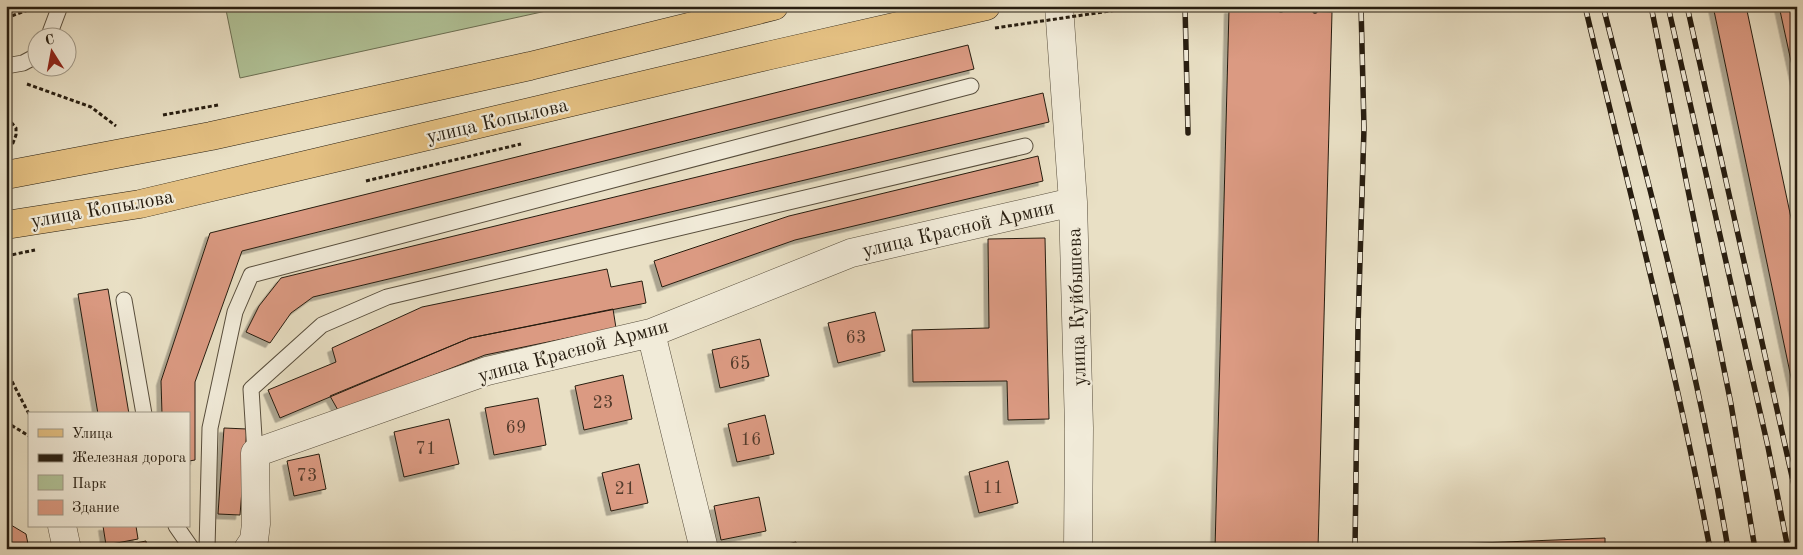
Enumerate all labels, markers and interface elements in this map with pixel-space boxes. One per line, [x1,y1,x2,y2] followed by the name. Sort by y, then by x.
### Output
[28,28,78,78] north arrow
[44,32,56,48] text: С
[425,96,570,148] street label: улица Копылова
[29,188,176,232] street label: улица Копылова
[861,198,1056,262] street label: улица Красной Армии
[1065,227,1091,387] street label: улица Куйбышева
[476,317,671,387] street label: улица Красной Армии
[846,329,866,347] house number: 63
[730,355,750,373] house number: 65
[593,394,613,412] house number: 23
[28,412,190,528] legend
[506,419,526,437] house number: 69
[72,427,113,442] text: Улица
[741,431,761,449] house number: 16
[416,440,436,458] house number: 71
[72,451,187,466] text: Железная дорога
[297,467,317,485] house number: 73
[72,477,107,492] text: Парк
[983,479,1003,497] house number: 11
[615,480,635,498] house number: 21
[72,501,119,516] text: Здание

